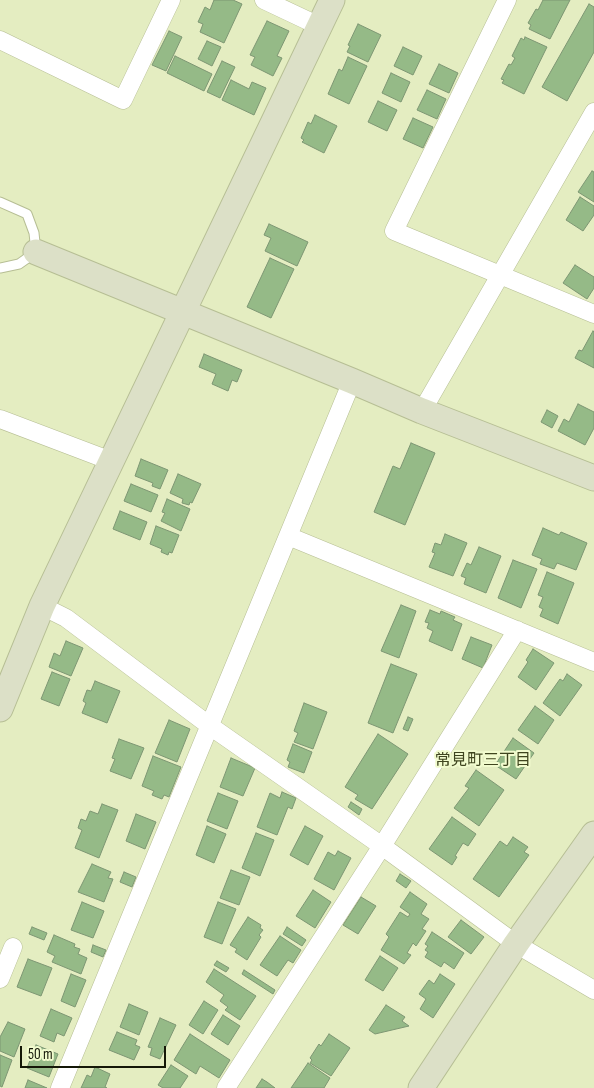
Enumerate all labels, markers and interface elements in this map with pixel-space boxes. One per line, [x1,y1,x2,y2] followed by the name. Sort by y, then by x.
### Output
[435,751,531,771] district label: 常見町三丁目
[22,1036,169,1068] scale bar
[28,1045,53,1064] text: 50 m

